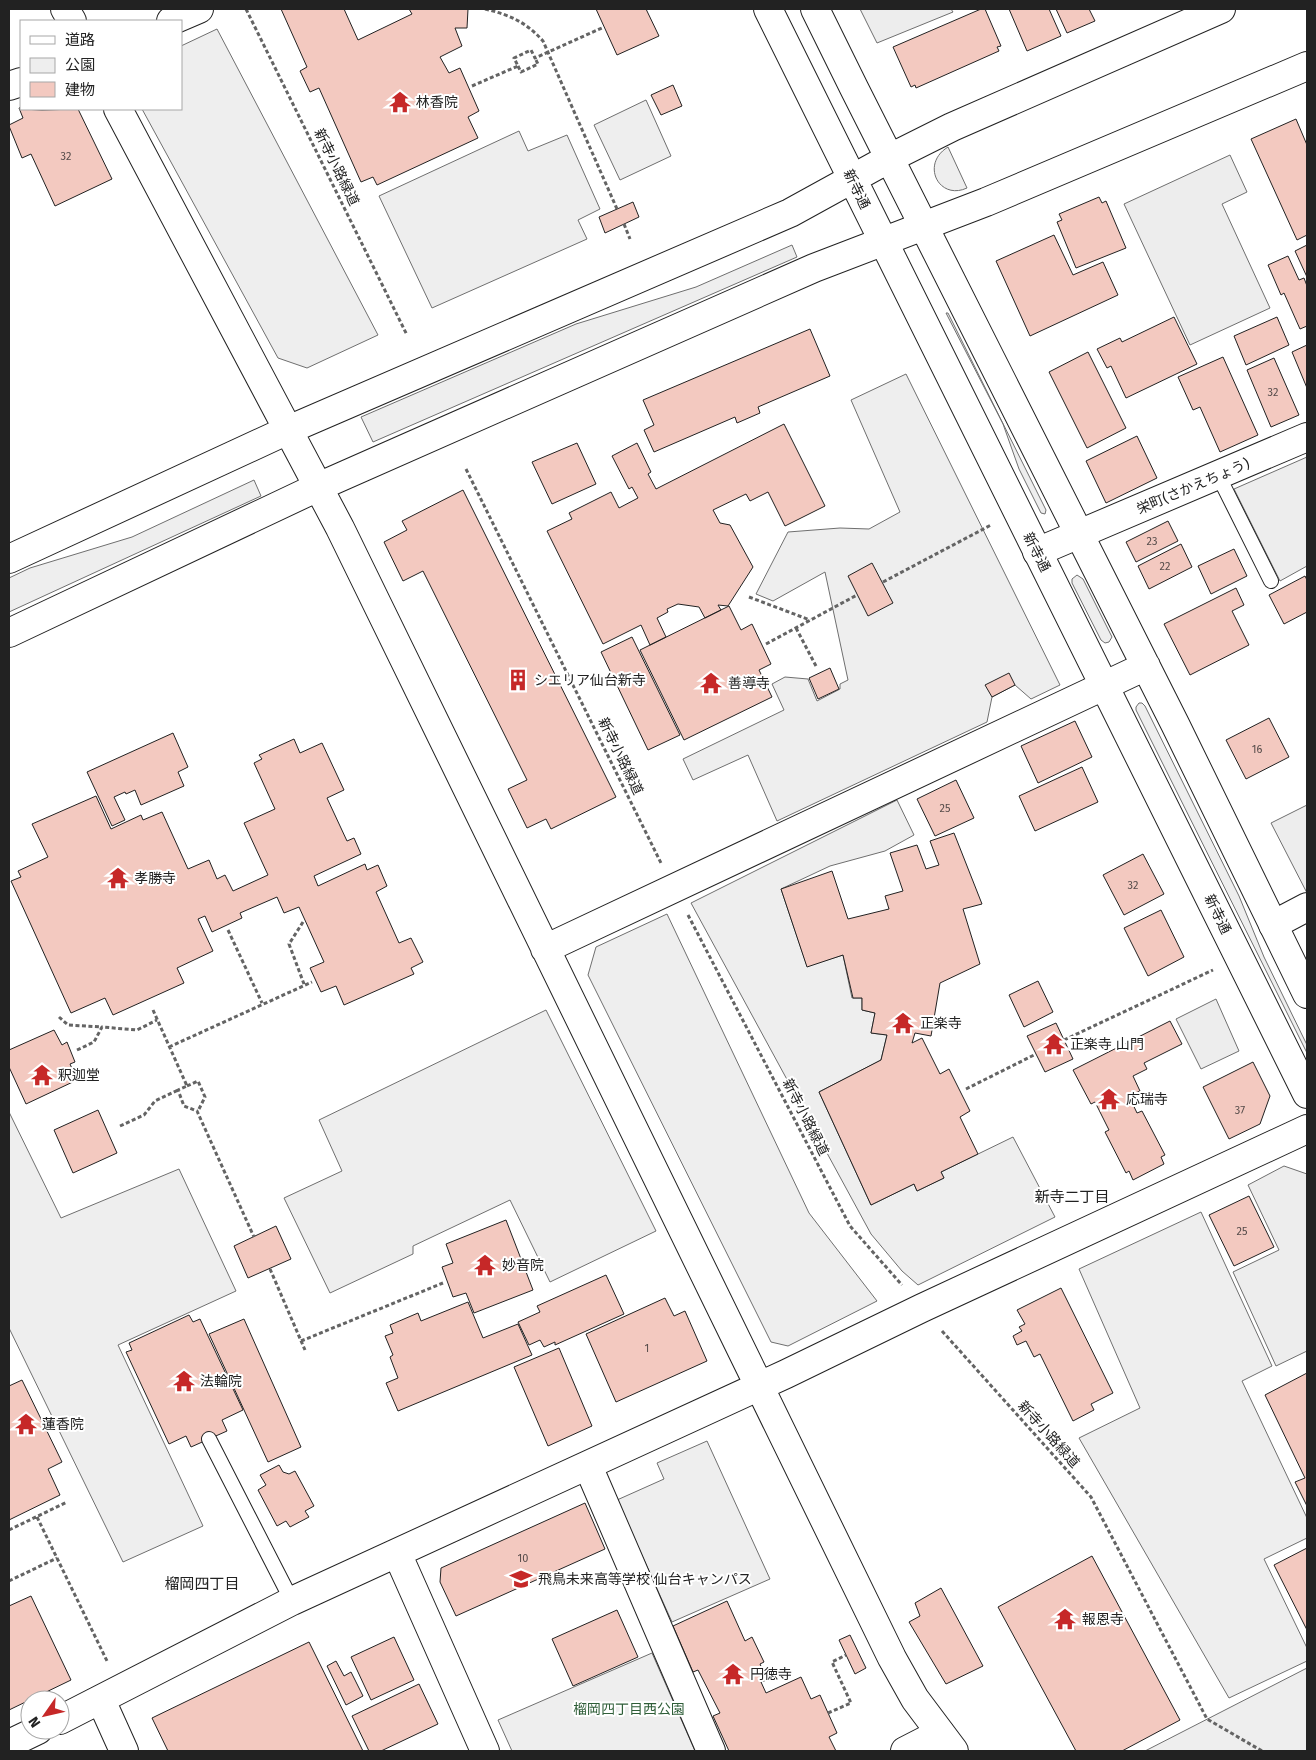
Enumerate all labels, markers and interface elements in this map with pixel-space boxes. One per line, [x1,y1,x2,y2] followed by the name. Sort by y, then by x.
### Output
[20,20,182,110] legend
[65,31,95,49] text: 道路
[65,56,95,74] text: 公園
[65,81,95,99] text: 建物
[387,89,413,115] temple icon: 林香院
[416,94,458,111] place label: 林香院
[310,126,363,209] street label: 新寺小路緑道
[61,150,71,163] house number: 32
[840,167,873,212] street label: 新寺通
[1268,386,1278,399] house number: 32
[1134,455,1252,518] street label: 栄町(さかえちょう)
[1019,530,1054,575] street label: 新寺通
[1147,535,1157,548] house number: 23
[1160,560,1170,573] house number: 22
[505,667,531,693] building icon: シエリア仙台新寺
[698,670,724,696] temple icon: 善導寺
[534,672,646,689] place label: シエリア仙台新寺
[728,675,770,692] place label: 善導寺
[594,715,647,798] street label: 新寺小路緑道
[1252,743,1262,756] house number: 16
[940,802,951,815] house number: 25
[105,865,131,891] temple icon: 孝勝寺
[134,870,176,887] place label: 孝勝寺
[1128,879,1138,892] house number: 32
[1201,892,1234,937] street label: 新寺通
[890,1010,916,1036] temple icon: 正楽寺
[920,1015,962,1032] place label: 正楽寺
[1041,1031,1067,1057] temple icon: 正楽寺 山門
[1070,1036,1144,1053] place label: 正楽寺 山門
[29,1062,55,1088] temple icon: 釈迦堂
[58,1067,100,1084] place label: 釈迦堂
[779,1076,832,1159] street label: 新寺小路緑道
[1096,1086,1122,1112] temple icon: 応瑞寺
[1126,1091,1168,1108] place label: 応瑞寺
[1235,1104,1245,1117] house number: 37
[1034,1188,1110,1206] district label: 新寺二丁目
[1237,1225,1248,1238] house number: 25
[472,1252,498,1278] temple icon: 妙音院
[502,1257,544,1274] place label: 妙音院
[645,1342,649,1355] house number: 1
[171,1368,197,1394] temple icon: 法輪院
[200,1373,242,1390] place label: 法輪院
[1014,1397,1083,1471] street label: 新寺小路緑道
[13,1411,39,1437] temple icon: 蓮香院
[42,1416,84,1433] place label: 蓮香院
[518,1552,528,1565] house number: 10
[508,1566,534,1592] school or university icon: 飛鳥未来高等学校 仙台キャンパス
[538,1571,752,1588] place label: 飛鳥未来高等学校 仙台キャンパス
[164,1575,240,1593] district label: 榴岡四丁目
[1052,1606,1078,1632] temple icon: 報恩寺
[1082,1611,1124,1628] place label: 報恩寺
[720,1661,746,1687] temple icon: 円徳寺
[750,1666,792,1683] place label: 円徳寺
[20,1690,70,1740] north arrow
[573,1701,685,1718] park label: 榴岡四丁目西公園
[25,1713,44,1731] text: N

